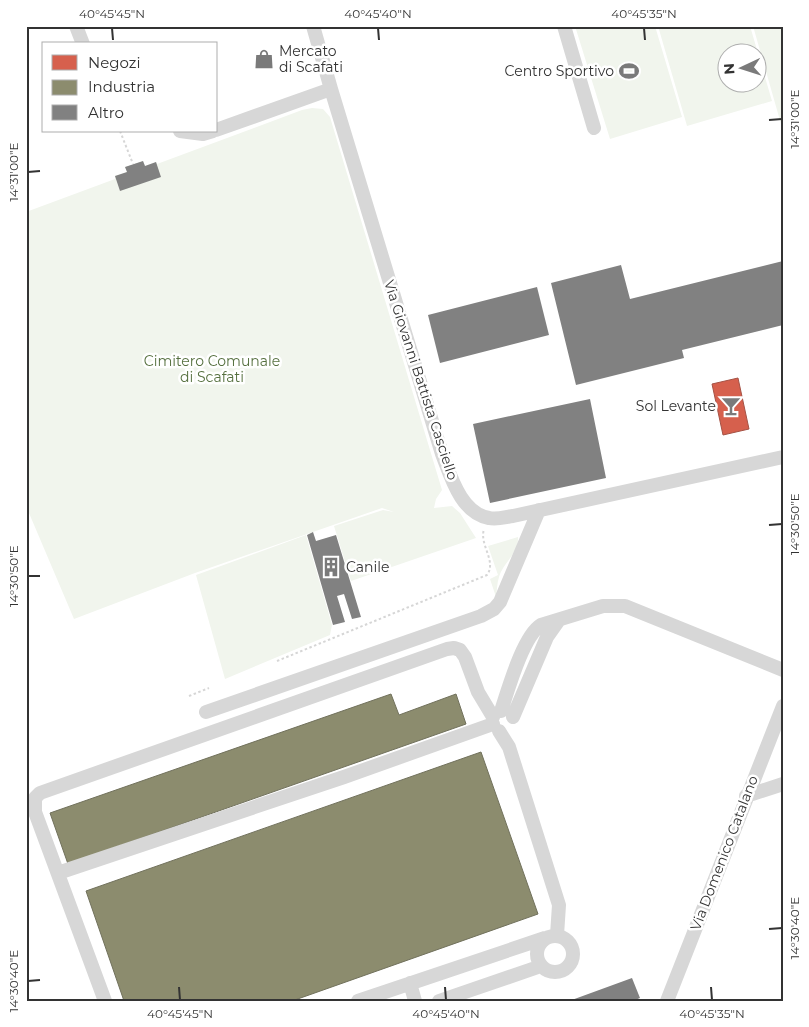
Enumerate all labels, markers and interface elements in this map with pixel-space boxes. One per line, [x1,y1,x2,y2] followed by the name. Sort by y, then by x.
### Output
[79,6,145,21] text: 40°45'45"N
[344,6,412,21] text: 40°45'40"N
[611,6,677,21] text: 40°45'35"N
[42,42,218,132] legend
[279,42,343,76] place label: Mercato di Scafati
[716,42,766,92] north arrow
[253,48,275,70] shop icon: Mercato di Scafati
[88,53,141,72] text: Negozi
[618,60,640,82] sports icon: Centro Sportivo
[505,62,614,80] place label: Centro Sportivo
[720,63,738,75] text: N
[88,77,155,96] text: Industria
[787,89,802,149] text: 14°31'00"E
[88,103,124,122] text: Altro
[6,142,21,202] text: 14°31'00"E
[380,278,462,483] street label: Via Giovanni Battista Casciello
[144,352,280,386] park label: Cimitero Comunale di Scafati
[720,395,742,417] bar icon: Sol Levante
[636,397,716,415] place label: Sol Levante
[787,493,802,555] text: 14°30'50"E
[6,545,21,607] text: 14°30'50"E
[320,556,342,578] building icon: Canile
[346,558,390,576] place label: Canile
[686,773,762,933] street label: Via Domenico Catalano
[787,897,802,959] text: 14°30'40"E
[6,950,21,1012] text: 14°30'40"E
[147,1006,213,1021] text: 40°45'45"N
[412,1006,480,1021] text: 40°45'40"N
[679,1006,745,1021] text: 40°45'35"N

